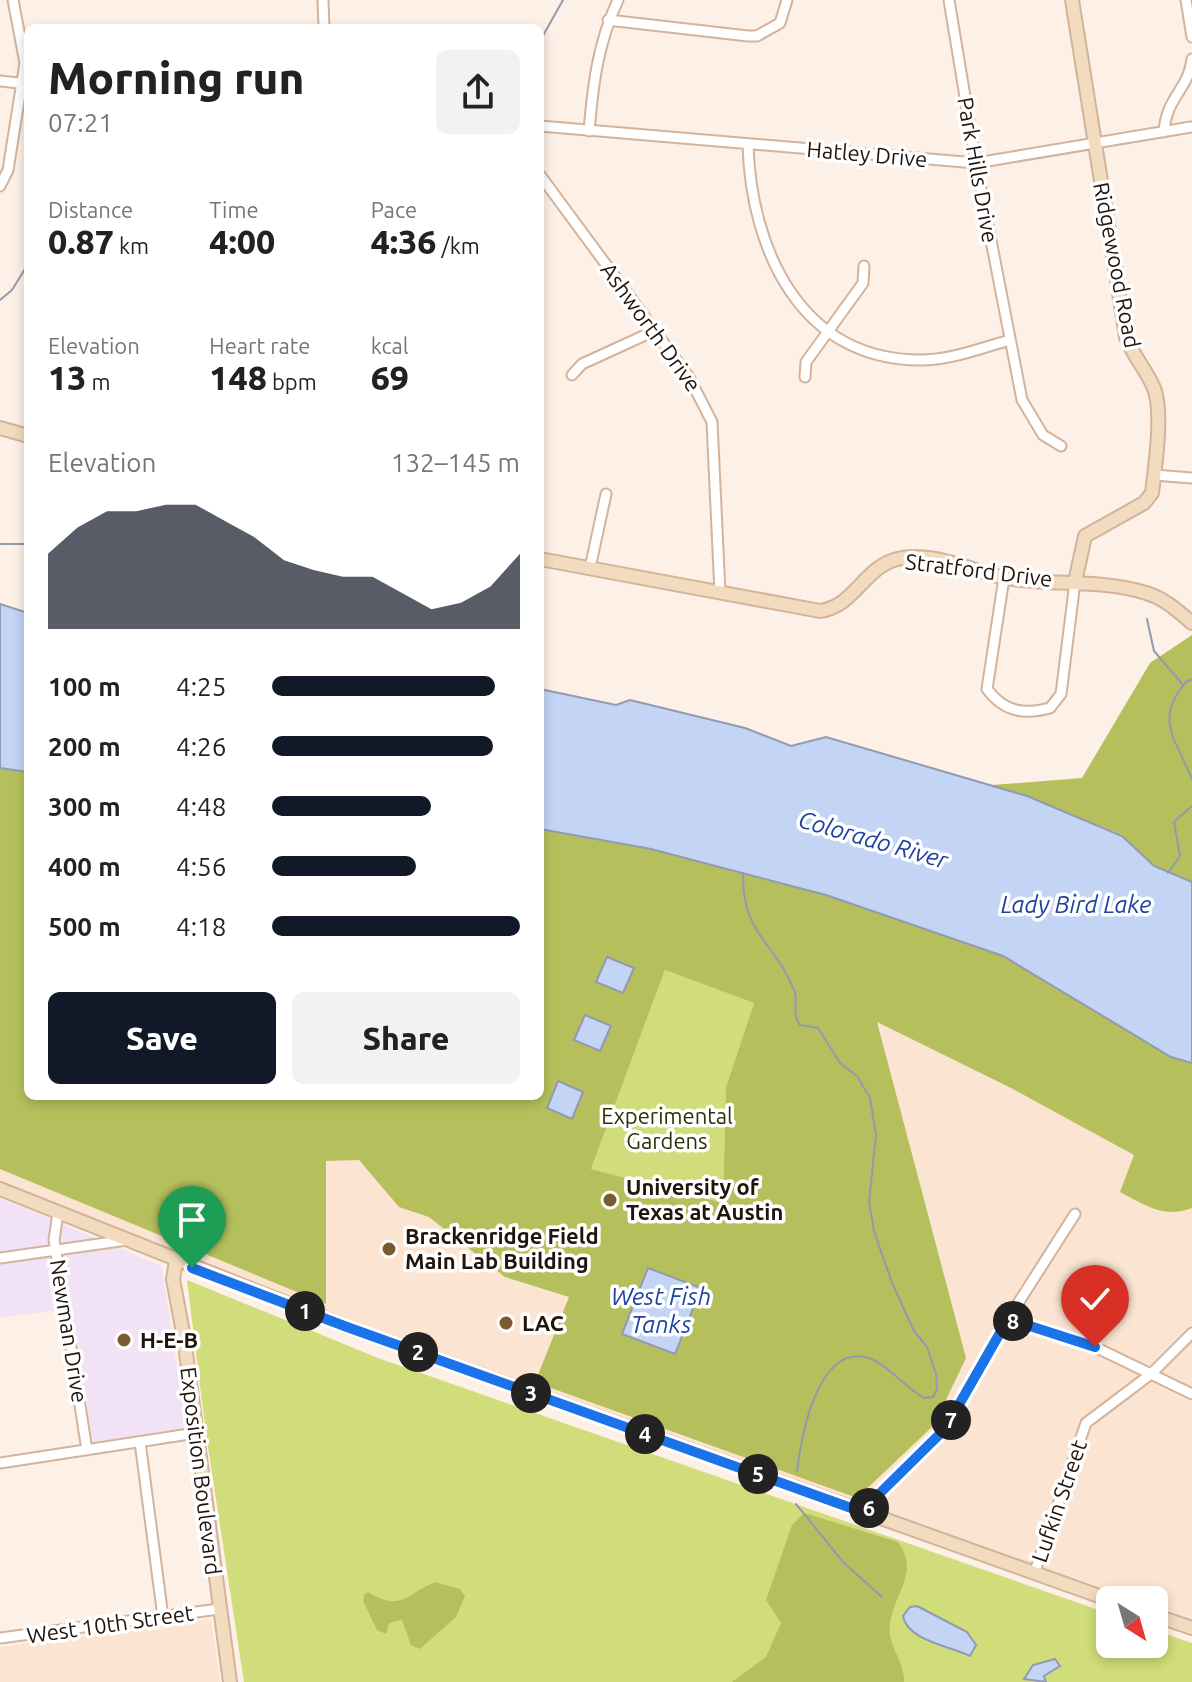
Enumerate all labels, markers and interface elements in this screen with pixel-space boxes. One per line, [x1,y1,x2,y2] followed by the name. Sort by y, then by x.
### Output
[436,50,520,134] button: share
[48,53,304,102] text: Morning run
[953,95,1004,245] street label: Park Hills Drive
[48,108,113,137] text: 07:21
[806,136,928,171] street label: Hatley Drive
[1089,180,1146,350] street label: Ridgewood Road
[48,197,133,222] text: Distance
[209,197,259,222] text: Time
[371,197,417,222] text: Pace
[48,222,114,260] text: 0.87
[209,222,275,260] text: 4:00
[371,222,437,260] text: 4:36
[114,233,149,258] text: km
[437,233,480,258] text: /km
[596,257,707,396] street label: Ashworth Drive
[48,333,140,358] text: Elevation
[209,333,311,358] text: Heart rate
[371,333,409,358] text: kcal
[48,358,86,396] text: 13
[209,358,267,396] text: 148
[371,358,409,396] text: 69
[86,369,110,394] text: m
[267,369,317,394] text: bpm
[48,448,156,477] text: Elevation
[391,448,520,477] text: 132–145 m
[904,548,1054,591] street label: Stratford Drive
[48,672,121,701] text: 100 m
[176,672,226,701] text: 4:25
[48,732,121,761] text: 200 m
[176,732,226,761] text: 4:26
[48,792,121,821] text: 300 m
[176,792,226,821] text: 4:48
[795,805,952,874] water label: Colorado River
[48,852,121,881] text: 400 m
[176,852,226,881] text: 4:56
[1001,891,1151,918] water label: Lady Bird Lake
[48,912,121,941] text: 500 m
[176,912,226,941] text: 4:18
[48,992,276,1084] button: Save
[292,992,520,1084] button: Share
[601,1103,733,1153] park label: Experimental Gardens
[626,1174,783,1224] place label: University of Texas at Austin
[158,1186,226,1268] pin
[601,1191,619,1209] marker: University of Texas at Austin
[170,1198,214,1242] icon: arrive
[405,1223,599,1273] place label: Brackenridge Field Main Lab Building
[380,1240,398,1258] marker: Brackenridge Field Main Lab Building
[46,1257,93,1404] street label: Newman Drive
[1061,1265,1129,1347] pin
[1073,1277,1117,1321] icon: check
[611,1283,711,1338] water label: West Fish Tanks
[285,1291,325,1331] pin: 1
[299,1298,311,1323] text: 1
[993,1301,1033,1341] pin: 8
[1007,1308,1019,1333] text: 8
[522,1310,564,1335] place label: LAC
[497,1314,515,1332] marker: LAC
[140,1327,198,1352] place label: H-E-B
[115,1331,133,1349] marker: H-E-B
[398,1332,438,1372] pin: 2
[412,1339,424,1364] text: 2
[176,1366,227,1576] street label: Exposition Boulevard
[511,1373,551,1413] pin: 3
[525,1380,537,1405] text: 3
[931,1400,971,1440] pin: 7
[945,1407,957,1432] text: 7
[625,1414,665,1454] pin: 4
[639,1421,651,1446] text: 4
[1026,1436,1091,1565] street label: Lufkin Street
[738,1454,778,1494] pin: 5
[752,1461,764,1486] text: 5
[849,1488,889,1528] pin: 6
[863,1495,875,1520] text: 6
[1096,1586,1168,1658] north arrow
[1096,1586,1168,1658] map controls
[25,1599,195,1648] street label: West 10th Street

